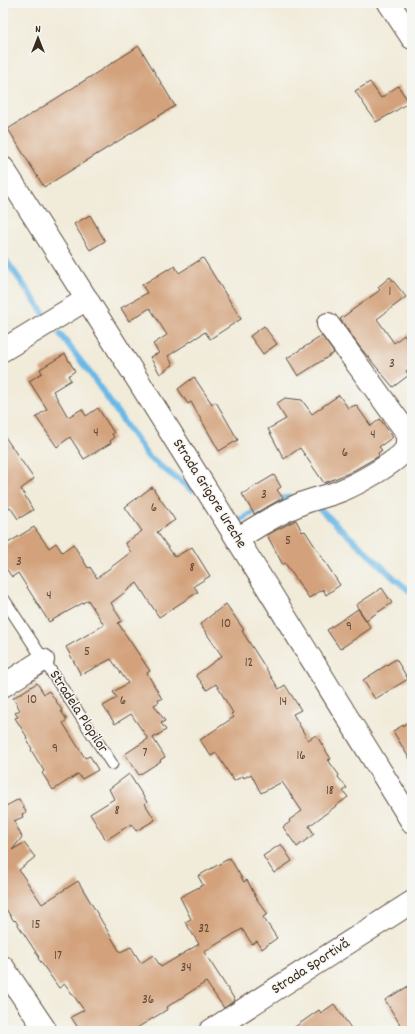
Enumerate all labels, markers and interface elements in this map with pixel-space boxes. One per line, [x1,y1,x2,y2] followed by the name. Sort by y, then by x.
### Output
[18,18,58,58] north arrow
[35,22,41,38] text: N
[389,283,391,302] house number: 1
[389,355,395,374] house number: 3
[93,424,99,443] house number: 4
[370,426,376,445] house number: 4
[166,435,252,554] street label: Strada Grigore Ureche
[342,444,348,463] house number: 6
[261,486,267,505] house number: 3
[151,499,157,518] house number: 6
[285,532,291,551] house number: 5
[16,553,22,572] house number: 3
[189,559,195,578] house number: 8
[46,587,52,606] house number: 4
[221,615,231,634] house number: 10
[346,618,352,637] house number: 9
[84,643,90,662] house number: 5
[245,654,253,673] house number: 12
[43,666,113,758] street label: Stradela Plopilor
[27,691,37,710] house number: 10
[120,692,126,711] house number: 6
[279,693,287,712] house number: 14
[52,740,58,759] house number: 9
[143,744,148,763] house number: 7
[296,747,306,766] house number: 16
[326,782,334,801] house number: 18
[114,802,120,821] house number: 8
[32,916,40,935] house number: 15
[198,920,210,939] house number: 32
[267,933,355,1001] street label: Strada Sportivă
[54,947,62,966] house number: 17
[180,959,192,978] house number: 34
[142,991,154,1010] house number: 36

